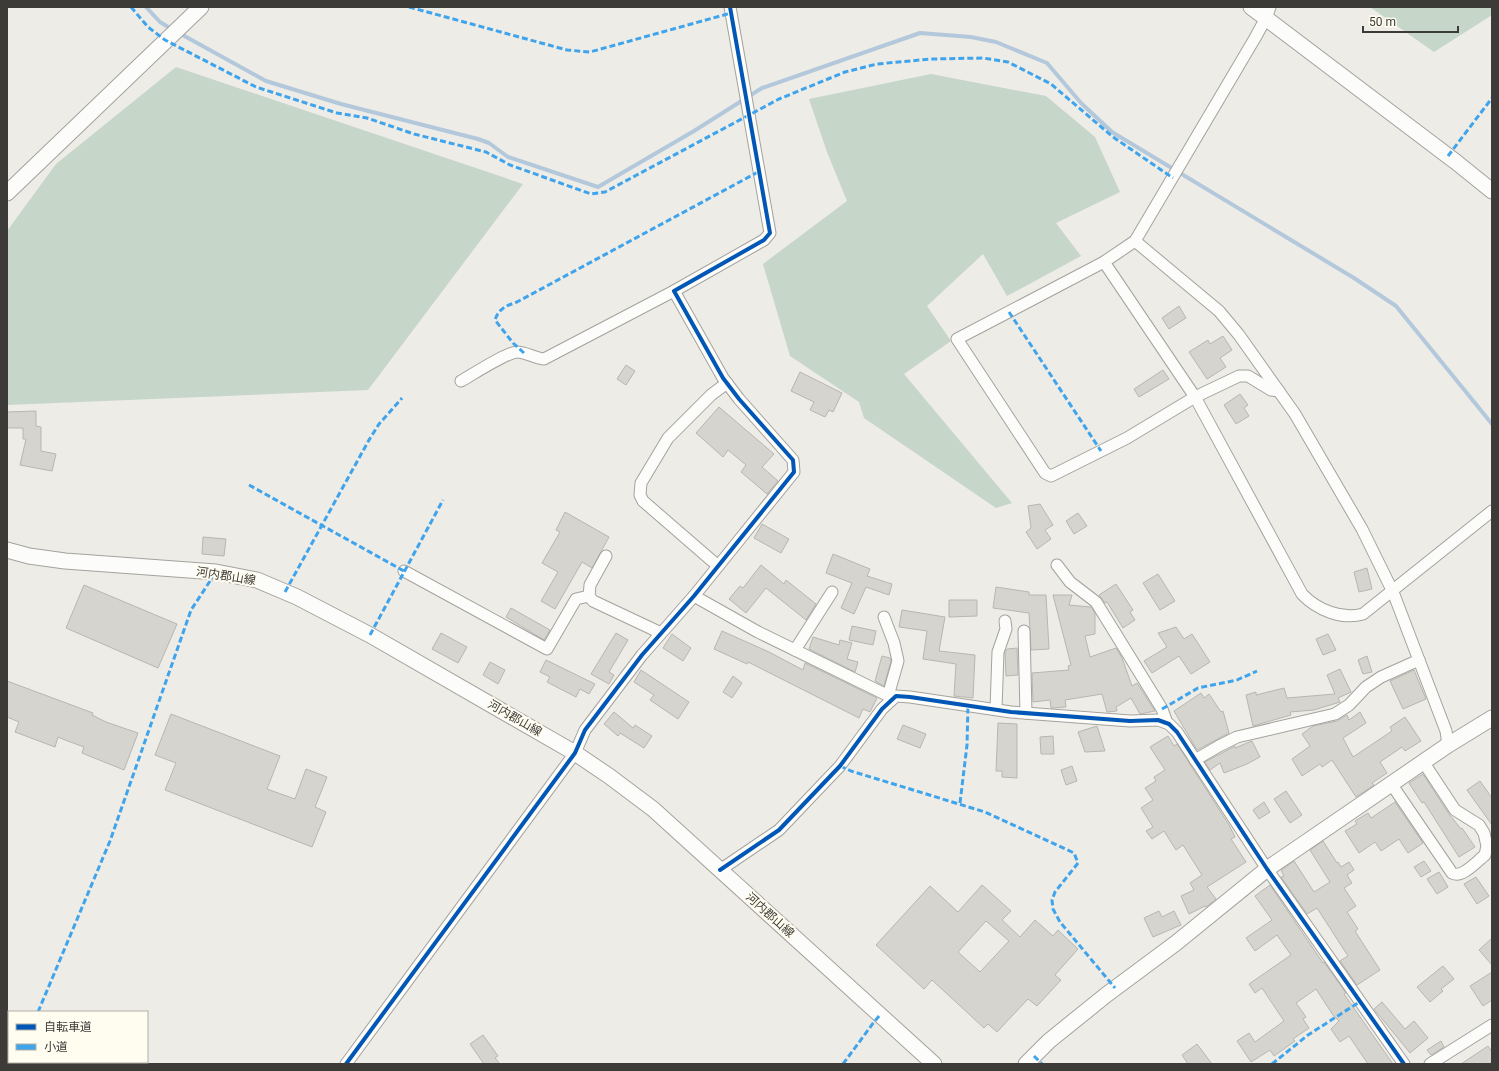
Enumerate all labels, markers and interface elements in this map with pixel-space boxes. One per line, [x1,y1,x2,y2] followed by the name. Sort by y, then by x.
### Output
[1363,8,1458,34] scale bar
[1369,15,1396,29] text: 50 m
[195,564,257,588] street label: 河内郡山線
[486,697,544,739] street label: 河内郡山線
[743,890,797,940] street label: 河内郡山線
[8,1011,148,1063] legend
[44,1020,92,1034] text: 自転車道
[44,1040,68,1054] text: 小道

